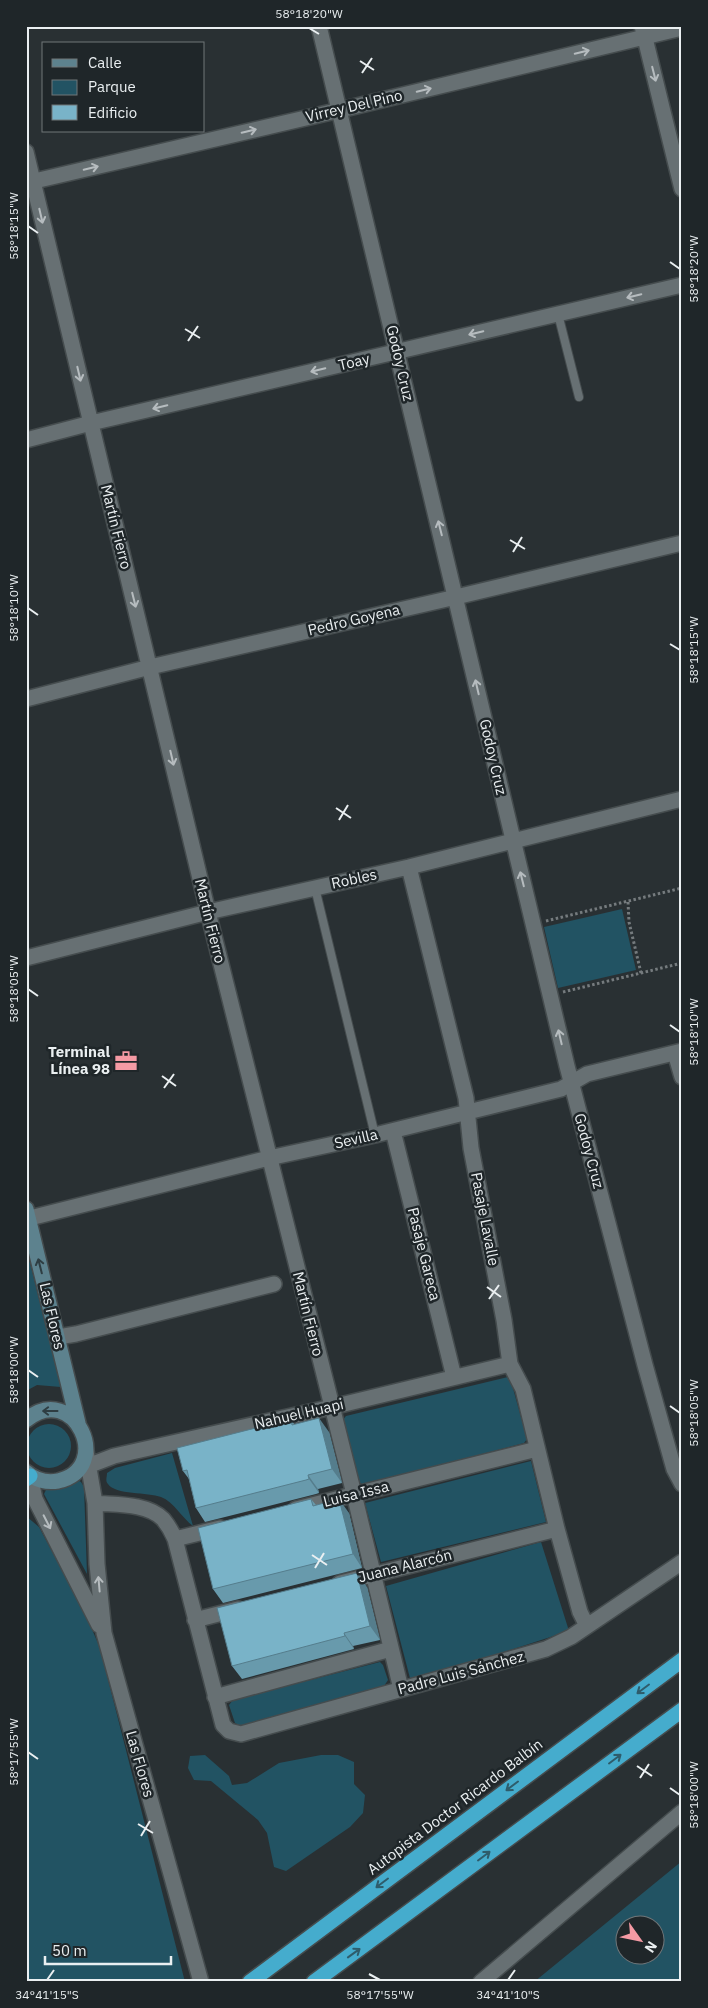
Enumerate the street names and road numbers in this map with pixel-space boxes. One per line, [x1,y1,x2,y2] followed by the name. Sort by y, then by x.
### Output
[304,85,404,126] street label: Virrey Del Pino
[383,323,418,403] street label: Godoy Cruz
[336,349,372,374] street label: Toay
[97,483,136,571] street label: Martín Fierro
[306,600,402,639] street label: Pedro Goyena
[476,717,511,797] street label: Godoy Cruz
[329,864,378,893] street label: Robles
[191,877,230,965] street label: Martín Fierro
[570,1111,609,1191] street label: Godoy Cruz
[332,1124,379,1153] street label: Sevilla
[467,1171,504,1267] street label: Pasaje Lavalle
[404,1205,445,1302] street label: Pasaje Gareca
[289,1270,328,1358] street label: Martín Fierro
[36,1281,69,1351] street label: Las Flores
[252,1394,345,1433] street label: Nahuel Huapi
[321,1476,391,1511] street label: Luisa Issa
[356,1545,454,1586] street label: Juana Alarcón
[396,1647,526,1698] street label: Padre Luis Sánchez
[122,1728,159,1799] street label: Las Flores
[363,1734,546,1879] street label: Autopista Doctor Ricardo Balbín

